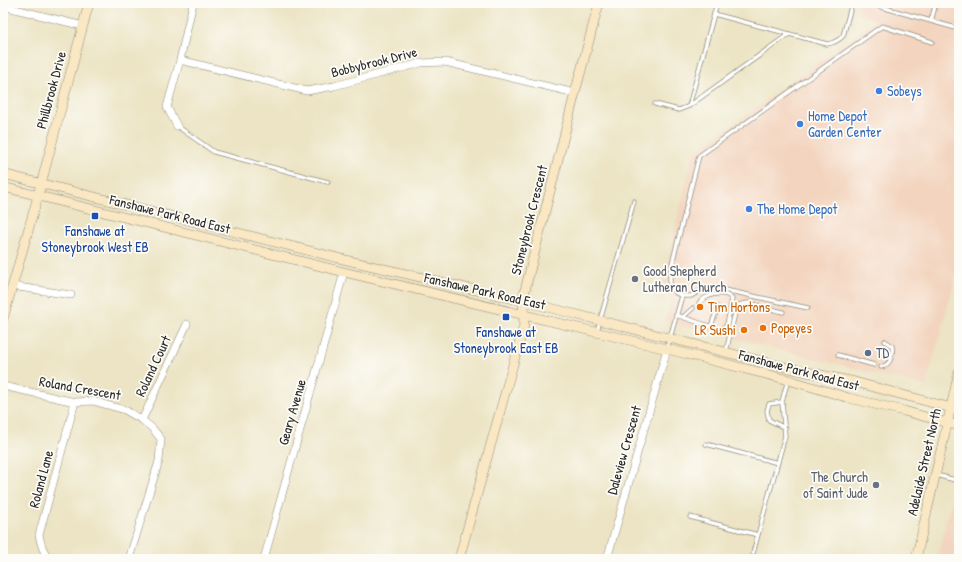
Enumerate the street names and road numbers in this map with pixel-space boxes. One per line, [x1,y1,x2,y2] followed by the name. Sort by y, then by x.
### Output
[329,42,420,82] street label: Bobbybrook Drive
[31,49,70,131] street label: Phillbrook Drive
[506,163,552,277] street label: Stoneybrook Crescent
[107,189,233,238] street label: Fanshawe Park Road East
[422,267,548,314] street label: Fanshawe Park Road East
[130,332,175,399] street label: Roland Court
[736,344,862,395] street label: Fanshawe Park Road East
[38,371,122,404] street label: Roland Crescent
[273,376,311,447] street label: Geary Avenue
[602,403,645,497] street label: Daleview Crescent
[902,406,945,517] street label: Adelaide Street North
[24,448,57,510] street label: Roland Lane

